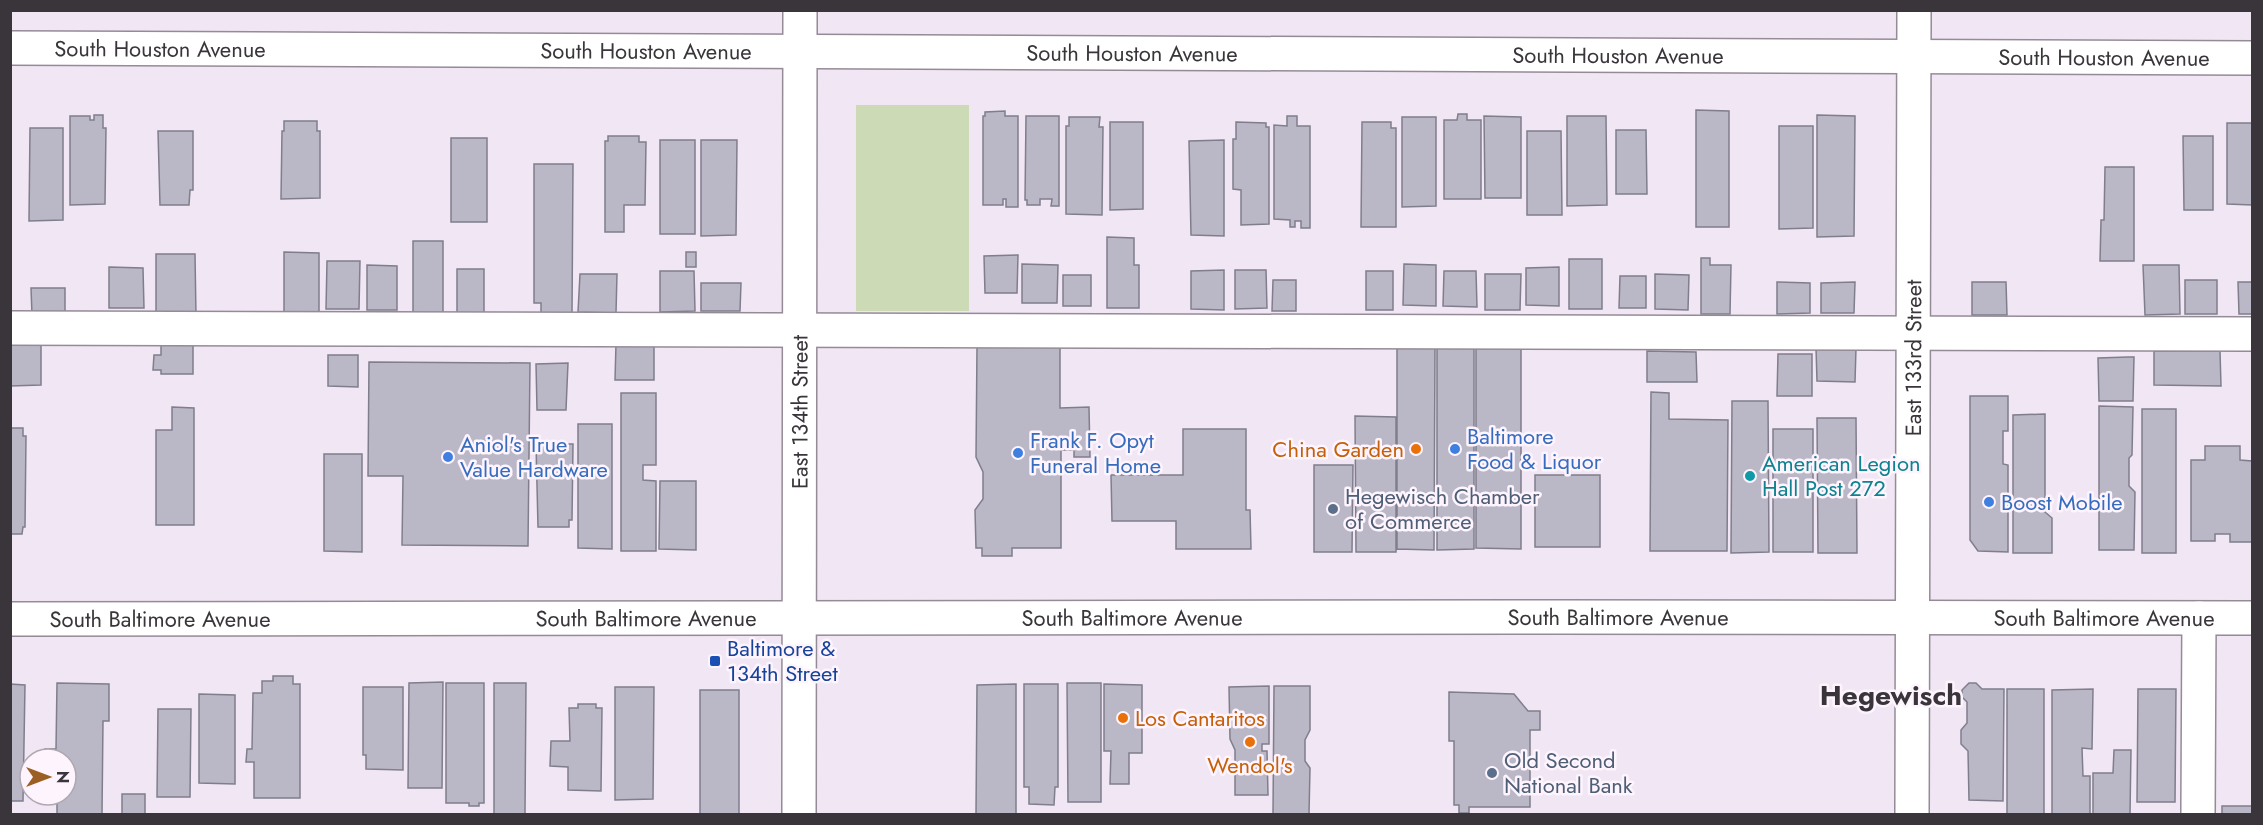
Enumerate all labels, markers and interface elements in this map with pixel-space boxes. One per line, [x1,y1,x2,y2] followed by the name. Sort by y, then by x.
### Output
[54,32,266,65] street label: South Houston Avenue
[540,34,752,67] street label: South Houston Avenue
[1026,37,1238,69] street label: South Houston Avenue
[1512,39,1724,72] street label: South Houston Avenue
[1998,41,2210,74] street label: South Houston Avenue
[1897,279,1929,436] street label: East 133rd Street
[783,334,816,489] street label: East 134th Street
[1467,420,1602,477] place label: Baltimore Food & Liquor
[1030,424,1161,481] place label: Frank F. Opyt Funeral Home
[460,428,608,485] place label: Aniol's True Value Hardware
[1272,433,1404,465] place label: China Garden
[1409,442,1423,456] marker: China Garden
[1448,442,1462,456] marker: Baltimore Food & Liquor
[1011,446,1025,460] marker: Frank F. Opyt Funeral Home
[1762,447,1921,504] place label: American Legion Hall Post 272
[441,450,455,464] marker: Aniol's True Value Hardware
[1743,469,1757,483] marker: American Legion Hall Post 272
[1345,480,1540,537] place label: Hegewisch Chamber of Commerce
[2001,486,2123,518] place label: Boost Mobile
[1982,495,1996,509] marker: Boost Mobile
[1326,502,1340,516] marker: Hegewisch Chamber of Commerce
[1021,601,1243,634] street label: South Baltimore Avenue
[1507,601,1729,633] street label: South Baltimore Avenue
[535,602,757,634] street label: South Baltimore Avenue
[1993,602,2215,634] street label: South Baltimore Avenue
[49,603,271,635] street label: South Baltimore Avenue
[727,632,838,689] place label: Baltimore & 134th Street
[708,654,722,668] marker: Baltimore & 134th Street
[1820,675,1962,716] district label: Hegewisch
[1135,702,1265,734] place label: Los Cantaritos
[1116,711,1130,725] marker: Los Cantaritos
[1243,735,1257,749] marker: Wendol's
[1504,744,1633,801] place label: Old Second National Bank
[18,747,78,807] north arrow
[1207,749,1293,781] place label: Wendol's
[1485,766,1499,780] marker: Old Second National Bank
[51,771,74,783] text: N

